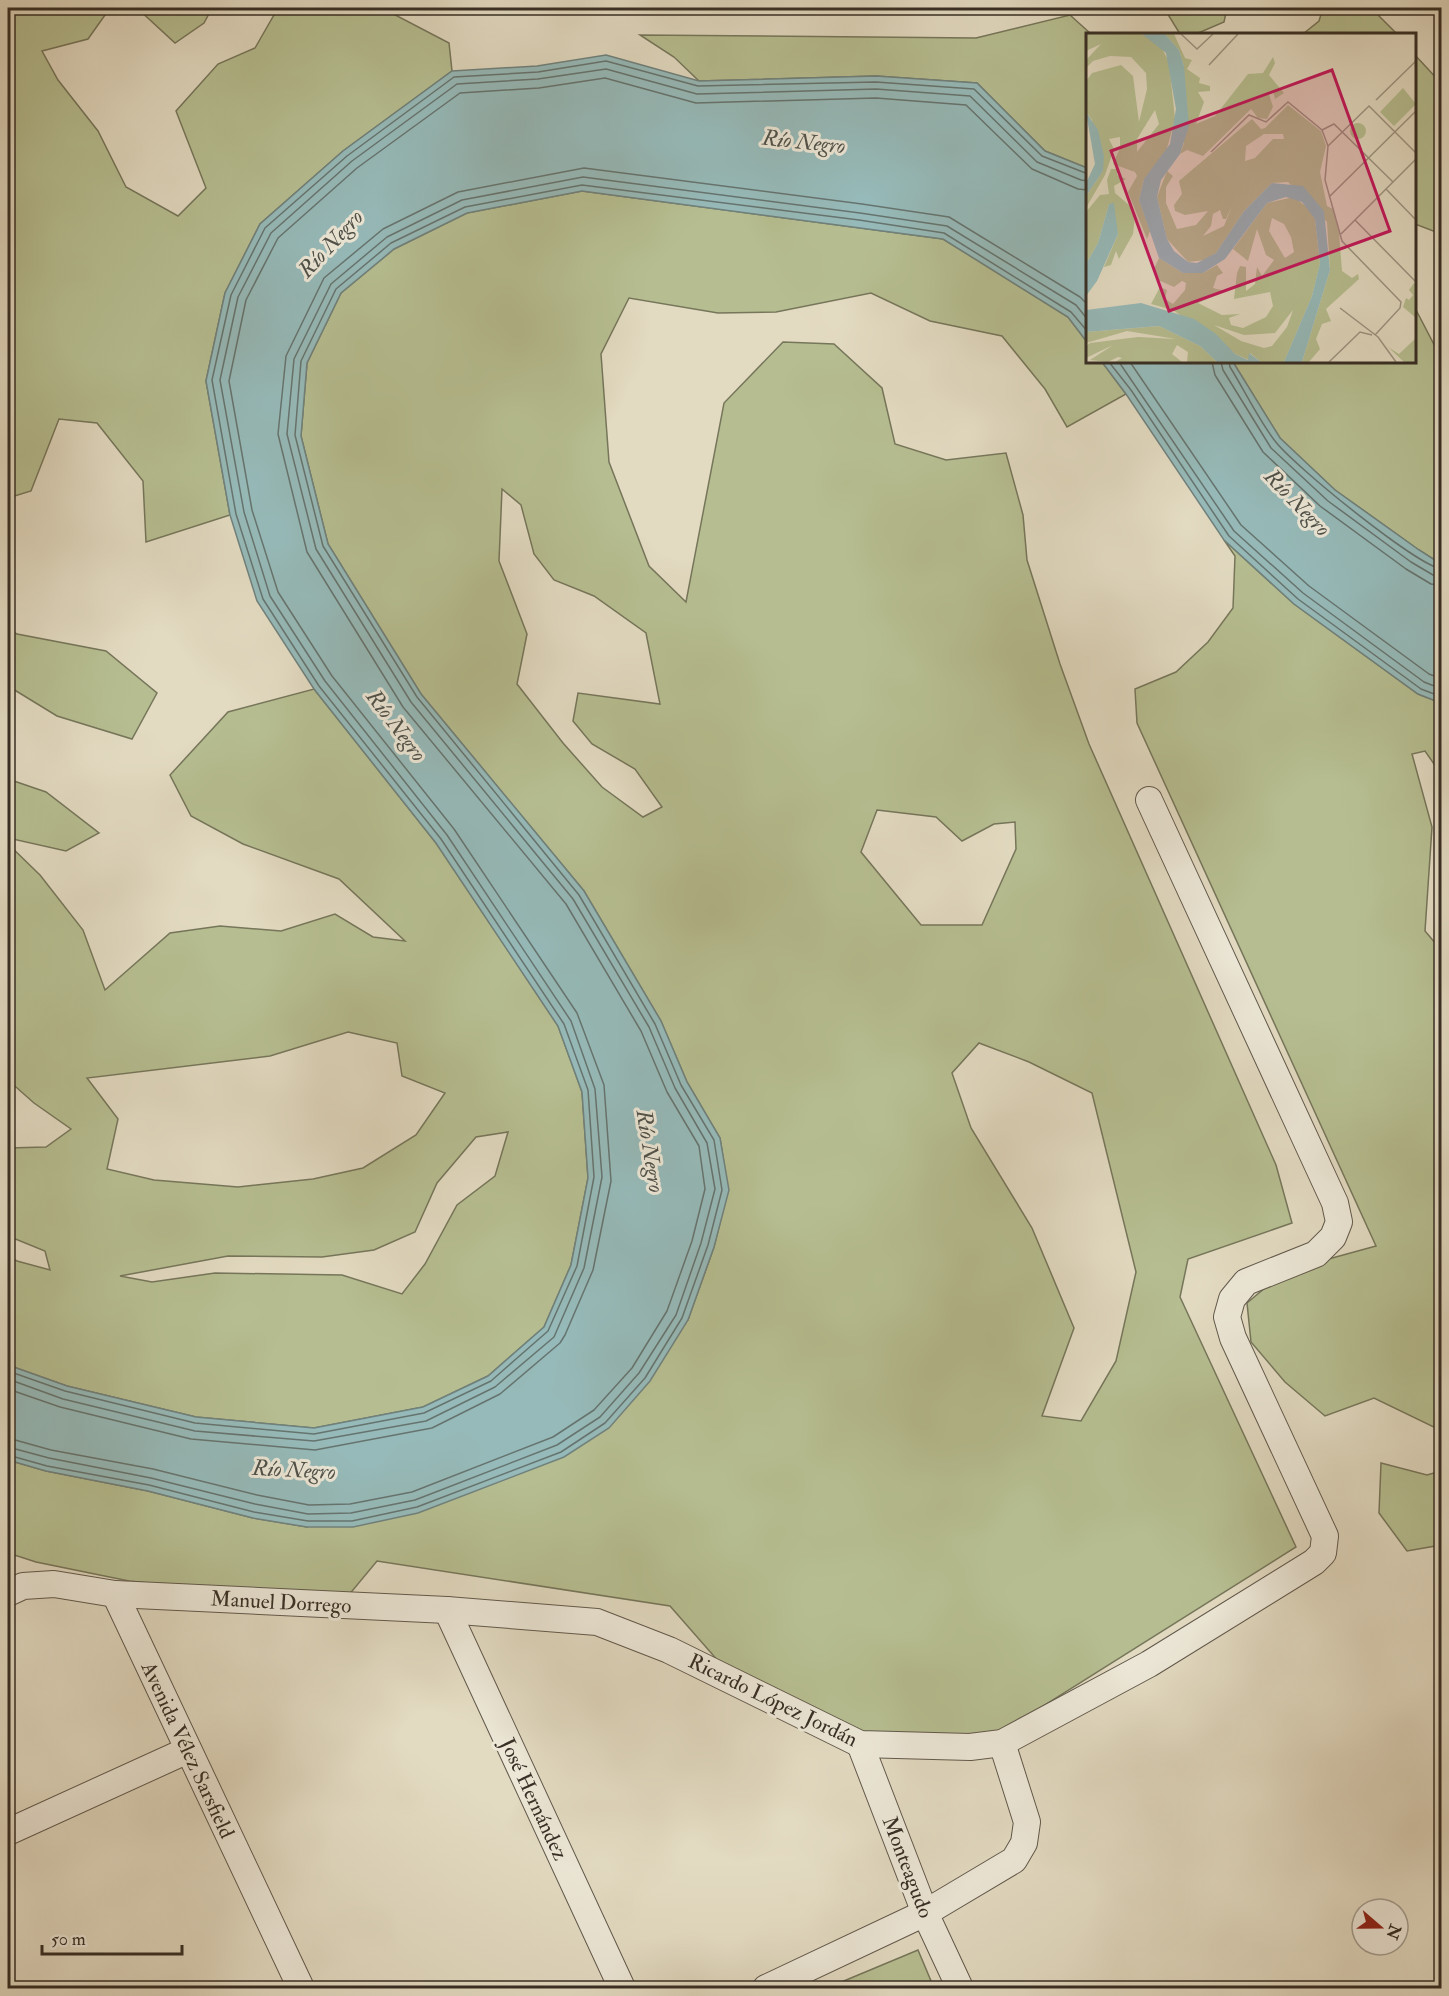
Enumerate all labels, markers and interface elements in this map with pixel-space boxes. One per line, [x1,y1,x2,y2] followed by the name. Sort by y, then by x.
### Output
[1086,33,1416,363] inset map
[760,124,847,160] water label: Río Negro
[291,204,370,284] water label: Río Negro
[1258,462,1336,543] water label: Río Negro
[359,683,433,767] water label: Río Negro
[630,1107,670,1195] water label: Río Negro
[251,1454,336,1486] water label: Río Negro
[210,1585,352,1620] street label: Manuel Dorrego
[684,1648,862,1753] street label: Ricardo López Jordán
[134,1657,241,1844] street label: Avenida Vélez Sarsfield
[493,1733,574,1865] street label: José Hernández
[876,1812,939,1922] street label: Monteagudo
[1350,1897,1410,1957] north arrow
[42,1918,182,1956] scale bar
[1381,1921,1405,1943] text: N
[51,1928,86,1951] text: 50 m

